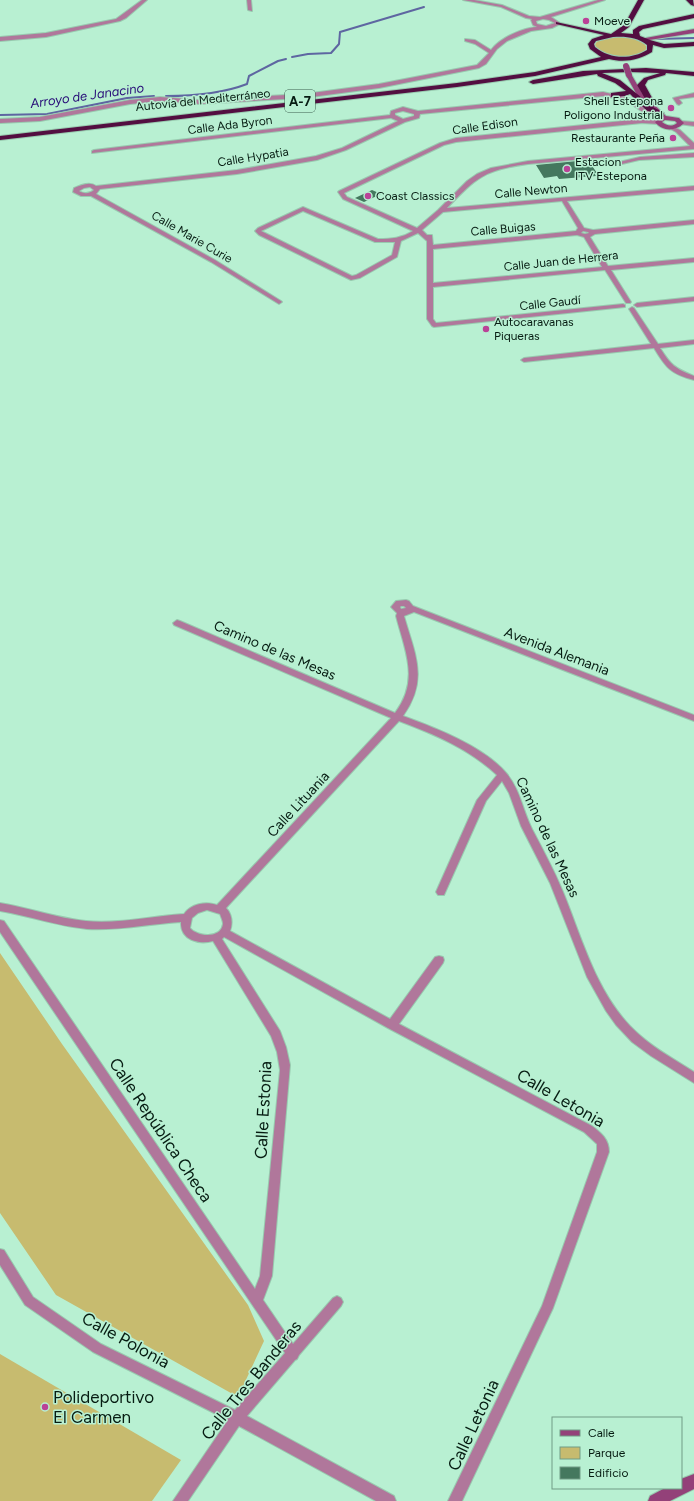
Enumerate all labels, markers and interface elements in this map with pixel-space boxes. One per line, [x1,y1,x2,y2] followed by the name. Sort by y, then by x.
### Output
[594,14,631,28] place label: Moeve
[581,16,591,26] marker: Moeve
[28,80,145,111] water label: Arroyo de Janacino
[135,86,271,114] street label: Autovía del Mediterráneo
[285,90,315,112] road number: A-7
[564,94,663,122] place label: Shell Estepona Poligono Industrial
[666,103,676,113] marker: Shell Estepona Poligono Industrial
[187,113,273,137] street label: Calle Ada Byron
[451,114,519,138] street label: Calle Edison
[571,131,665,145] place label: Restaurante Peña
[668,133,678,143] marker: Restaurante Peña
[217,144,289,170] street label: Calle Hypatia
[575,155,647,183] place label: Estacion ITV Estepona
[562,164,572,174] marker: Estacion ITV Estepona
[494,181,568,201] street label: Calle Newton
[376,189,455,203] place label: Coast Classics
[363,191,373,201] marker: Coast Classics
[149,208,235,266] street label: Calle Marie Curie
[470,219,536,239] street label: Calle Buigas
[503,248,619,274] street label: Calle Juan de Herrera
[519,293,582,313] street label: Calle Gaudí
[494,315,574,343] place label: Autocaravanas Piqueras
[481,324,491,334] marker: Autocaravanas Piqueras
[211,617,338,684] street label: Camino de las Mesas
[502,624,612,679] street label: Avenida Alemania
[264,768,333,841] street label: Calle Lituania
[512,774,583,900] street label: Camino de las Mesas
[105,1054,217,1206] street label: Calle República Checa
[250,1060,276,1160] street label: Calle Estonia
[513,1065,609,1131] street label: Calle Letonia
[79,1308,173,1372] street label: Calle Polonia
[197,1316,305,1444] street label: Calle Tres Banderas
[443,1376,503,1474] street label: Calle Letonia
[53,1387,154,1427] place label: Polideportivo El Carmen
[40,1402,50,1412] marker: Polideportivo El Carmen
[552,1417,682,1489] legend
[588,1426,615,1440] text: Calle
[588,1446,626,1460] text: Parque
[588,1466,628,1480] text: Edificio

